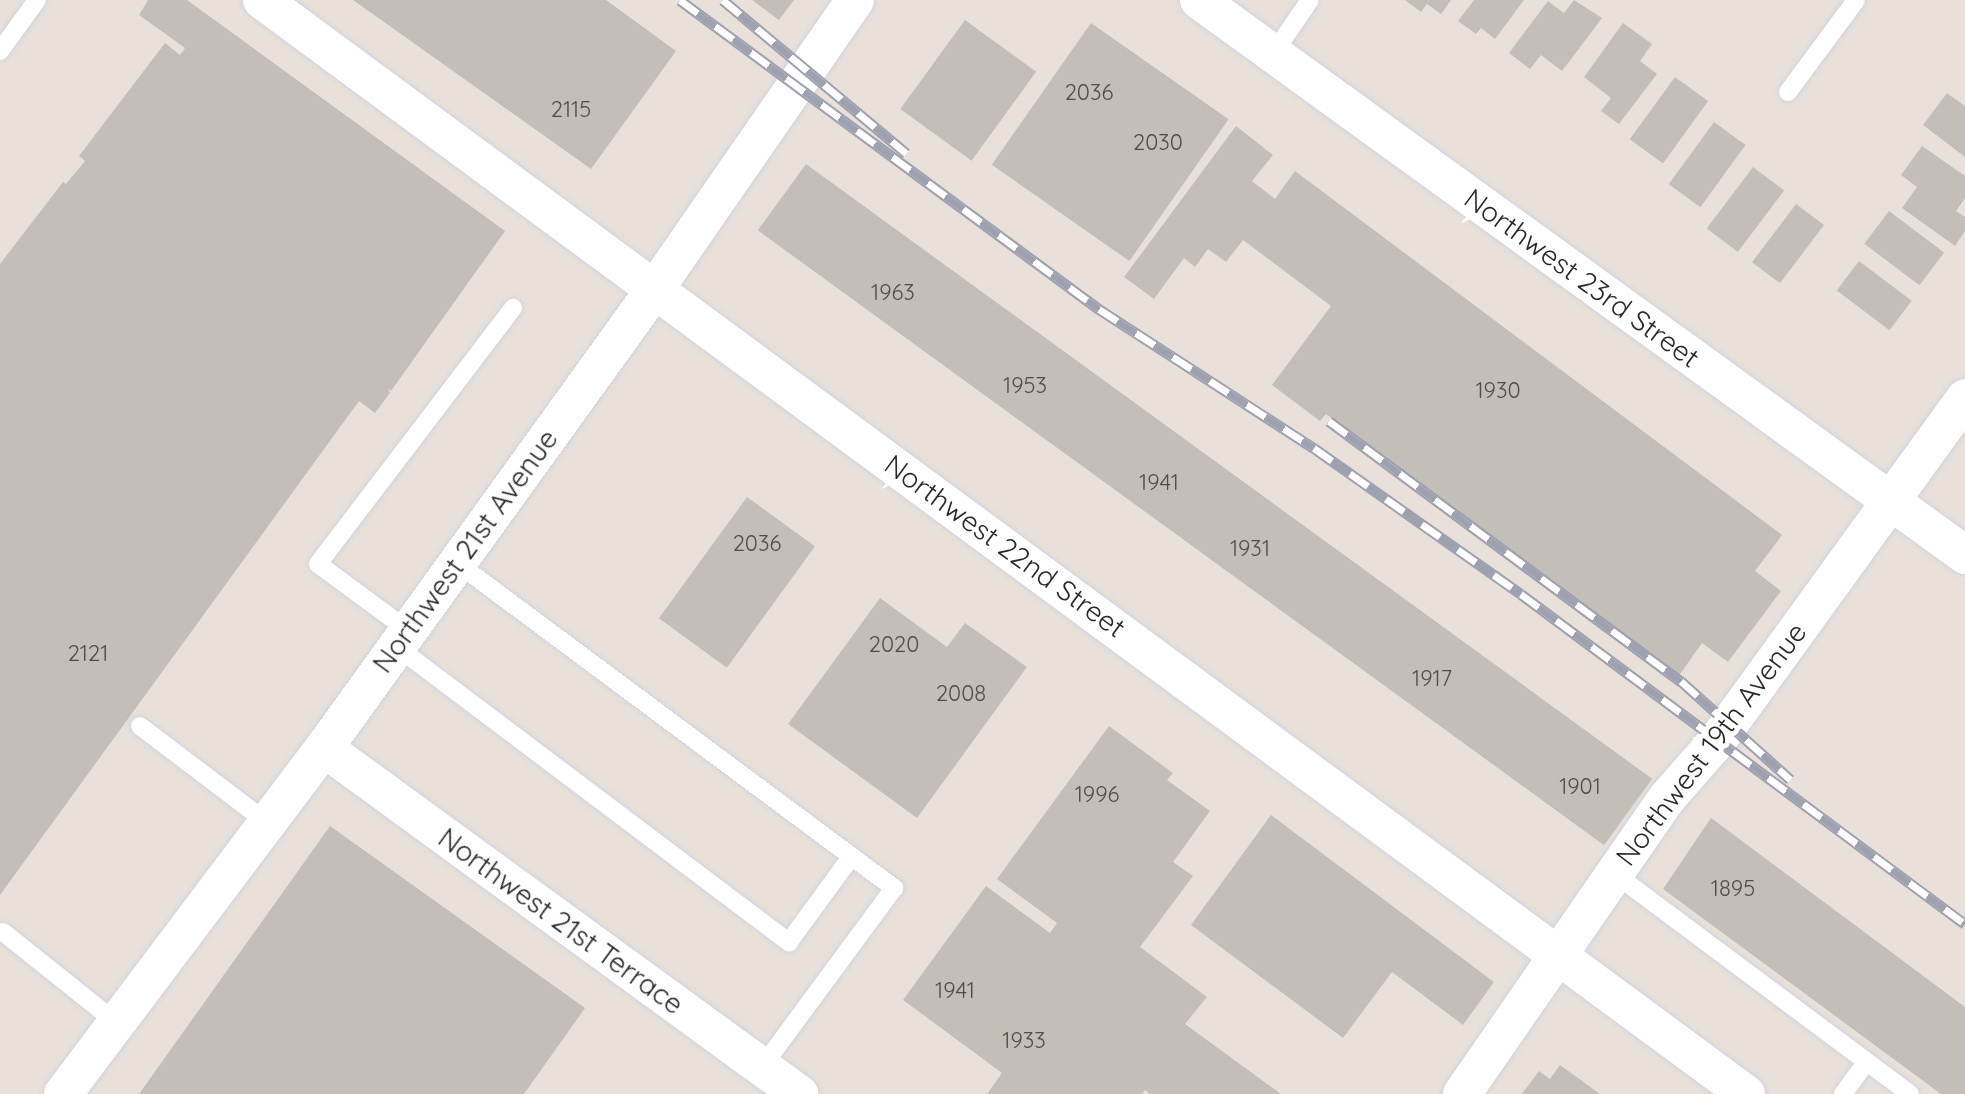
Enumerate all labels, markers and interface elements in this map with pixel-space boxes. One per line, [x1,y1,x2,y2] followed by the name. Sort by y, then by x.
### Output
[1065,80,1113,106] house number: 2036
[551,97,591,123] house number: 2115
[1133,130,1183,156] house number: 2030
[1458,182,1706,374] street label: Northwest 23rd Street
[871,280,915,306] house number: 1963
[1003,373,1047,399] house number: 1953
[1475,378,1521,404] house number: 1930
[365,423,565,679] street label: Northwest 21st Avenue
[878,447,1132,645] street label: Northwest 22nd Street
[1139,470,1179,496] house number: 1941
[733,531,781,557] house number: 2036
[1230,536,1270,562] house number: 1931
[1609,616,1813,872] street label: Northwest 19th Avenue
[869,632,919,658] house number: 2020
[68,641,108,667] house number: 2121
[1412,666,1452,692] house number: 1917
[936,681,986,707] house number: 2008
[1559,774,1601,800] house number: 1901
[1075,782,1119,808] house number: 1996
[432,821,690,1021] street label: Northwest 21st Terrace
[1711,876,1755,902] house number: 1895
[935,978,975,1004] house number: 1941
[1002,1028,1046,1054] house number: 1933

